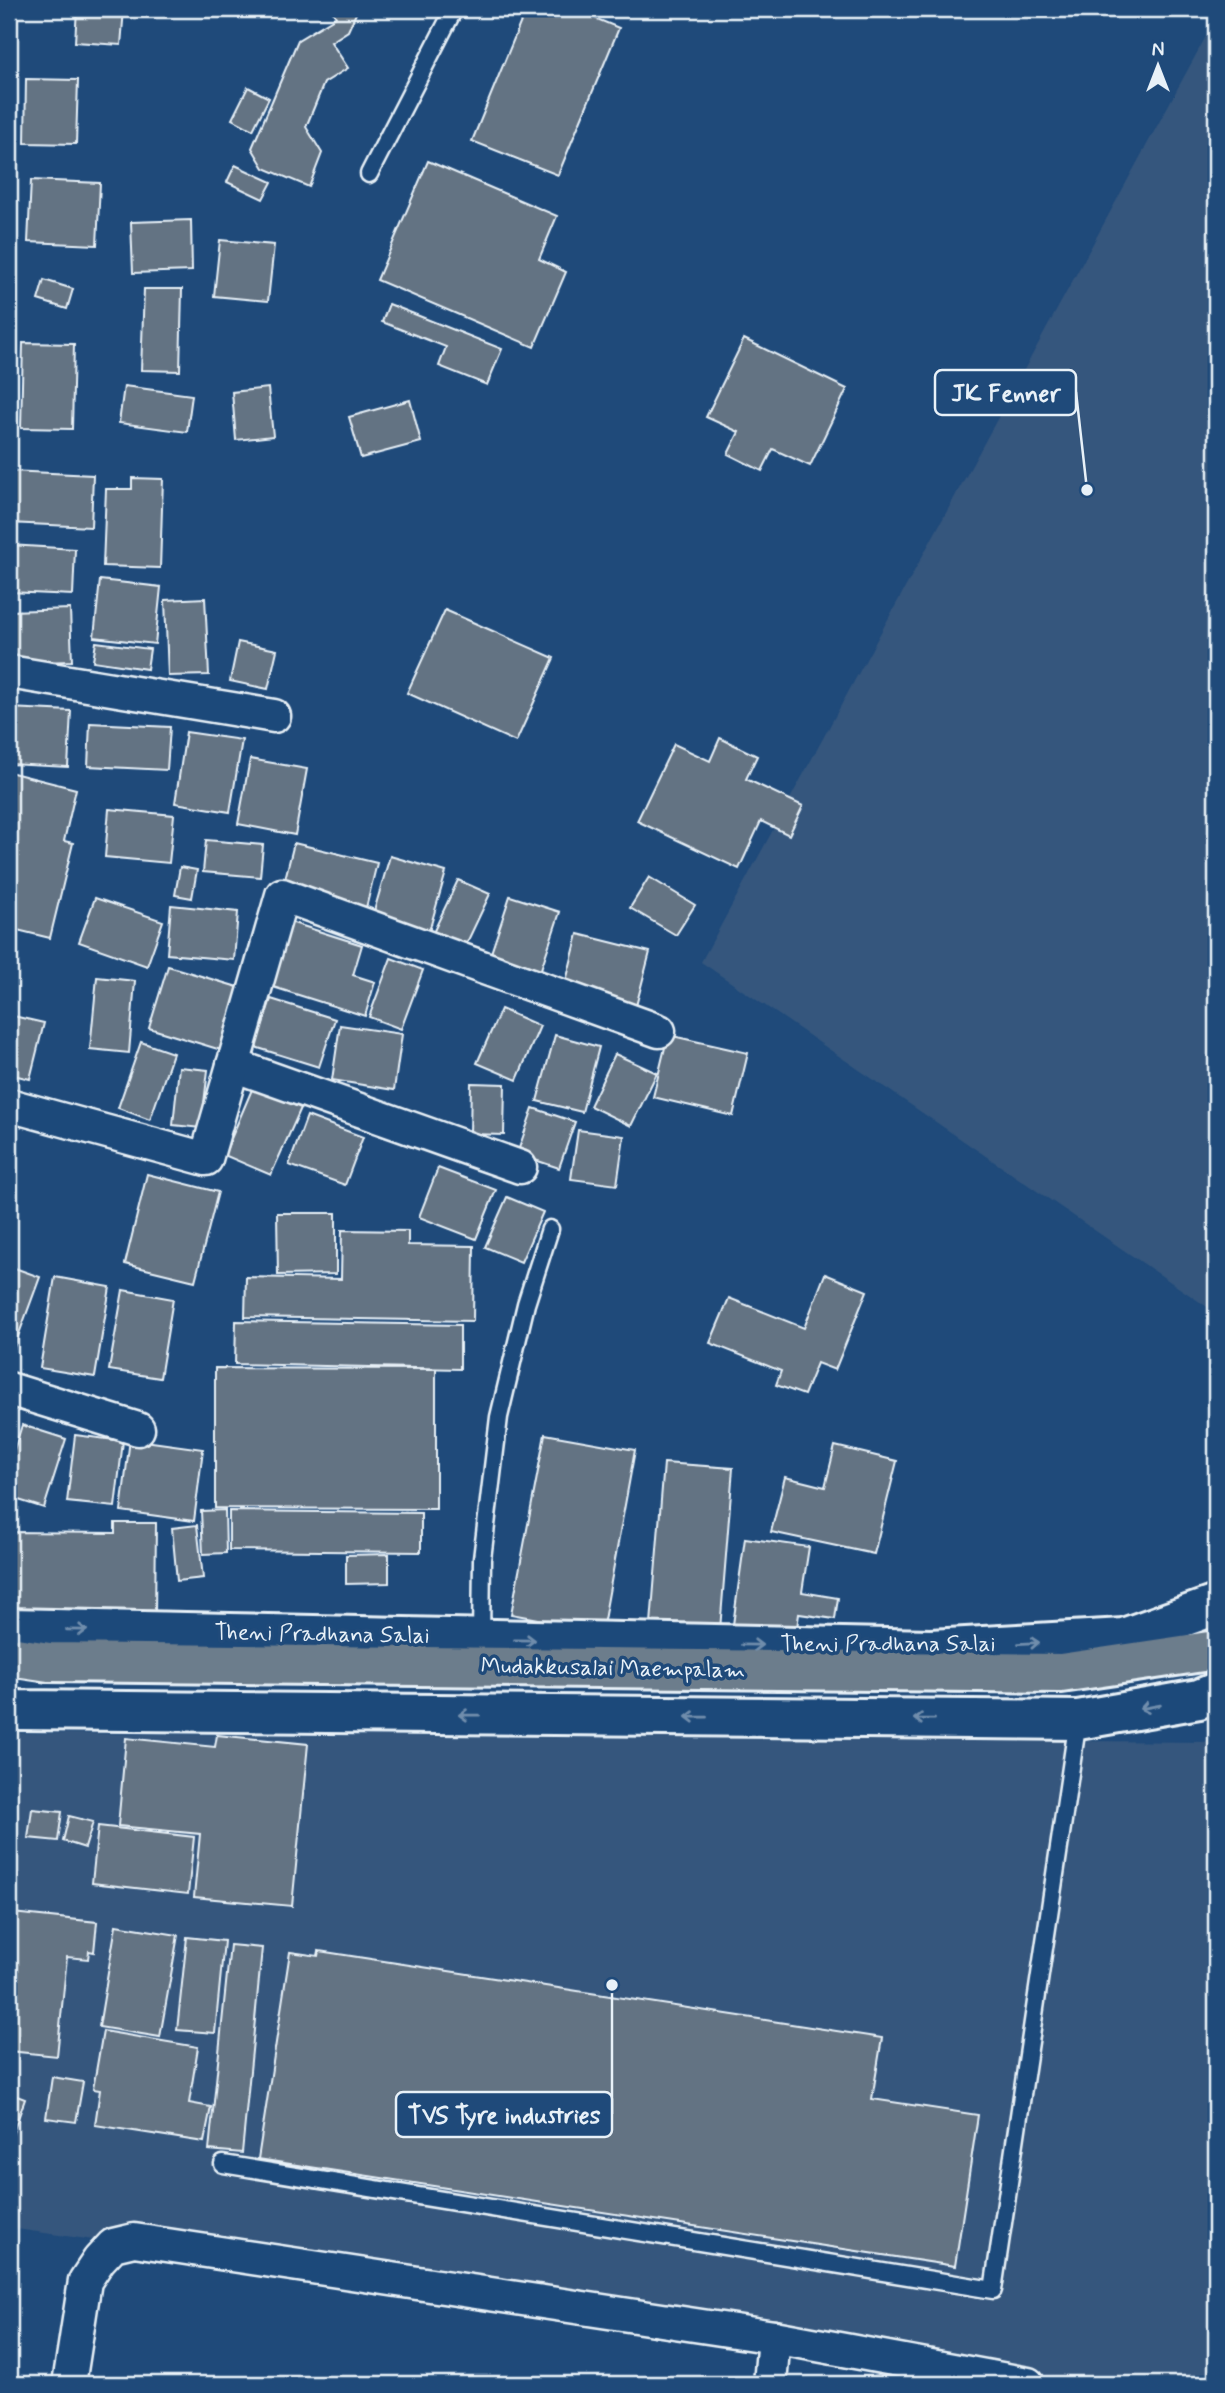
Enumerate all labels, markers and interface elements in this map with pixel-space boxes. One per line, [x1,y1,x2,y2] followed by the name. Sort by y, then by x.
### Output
[1124,32,1194,102] north arrow
[1152,38,1164,63] text: N
[935,370,1076,415] callout: JK Fenner
[951,379,1061,410] text: JK Fenner
[214,1618,430,1652] street label: Theni Pradhana Salai
[65,1623,88,1636] one-way arrow
[780,1630,996,1660] street label: Theni Pradhana Salai
[513,1633,536,1647] one-way arrow
[1017,1637,1040,1650] one-way arrow
[741,1638,764,1652] one-way arrow
[480,1652,746,1686] street label: Mudakkusalai Maempalam
[1139,1701,1162,1715] one-way arrow
[457,1708,480,1721] one-way arrow
[685,1710,708,1723] one-way arrow
[912,1712,935,1726] one-way arrow
[396,2092,612,2137] callout: TVS Tyre industries
[408,2101,601,2132] text: TVS Tyre industries

